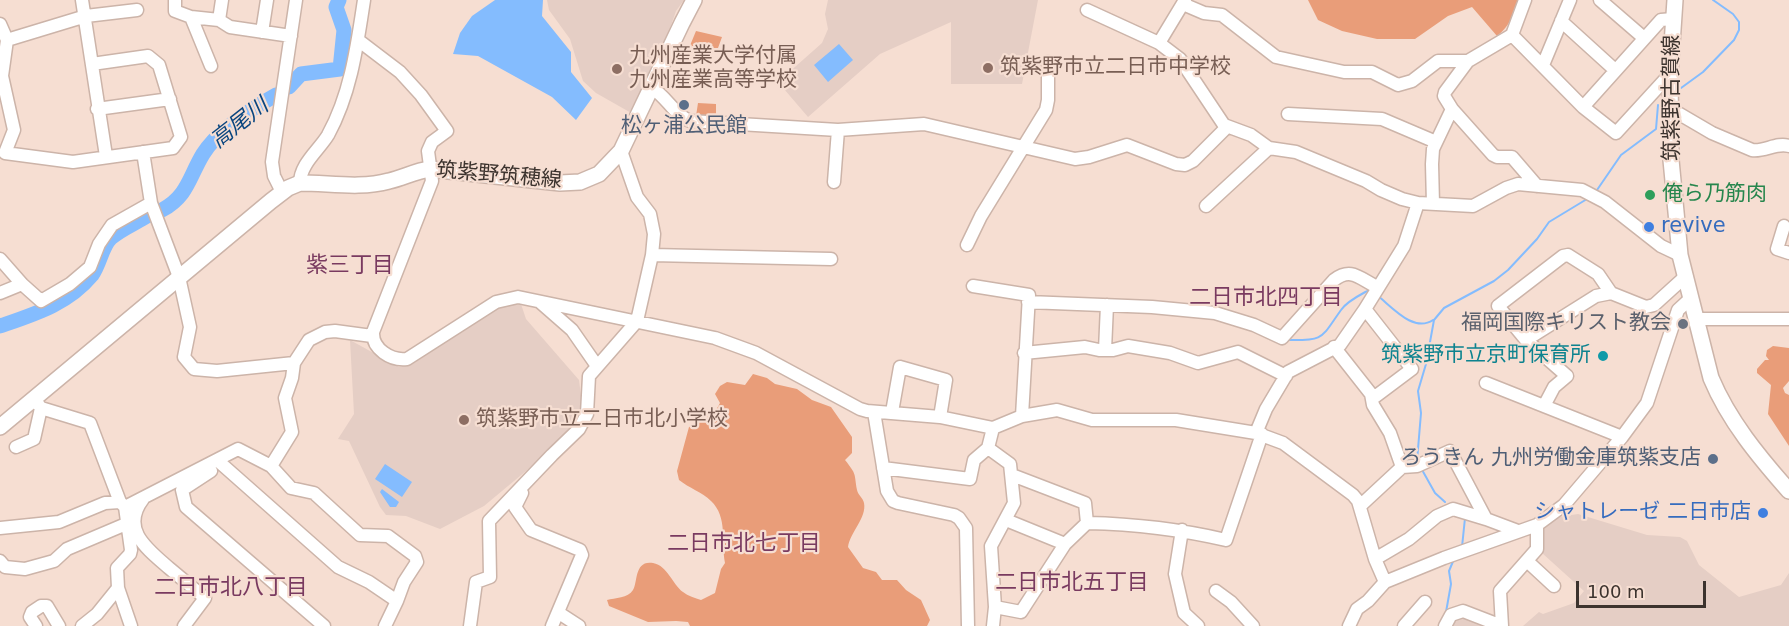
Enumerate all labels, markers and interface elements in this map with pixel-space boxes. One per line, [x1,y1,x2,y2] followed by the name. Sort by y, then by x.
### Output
[1660,35,1686,161] street label: 筑紫野古賀線
[629,44,797,94] place label: 九州産業大学付属 九州産業高等学校
[1000,55,1231,81] place label: 筑紫野市立二日市中学校
[981,61,995,75] marker: 筑紫野市立二日市中学校
[610,62,624,76] marker: 九州産業大学付属 九州産業高等学校
[206,93,274,155] water label: 高尾川
[677,98,691,112] marker: 松ヶ浦公民館
[621,114,747,140] place label: 松ヶ浦公民館
[435,158,563,194] street label: 筑紫野筑穂線
[1662,182,1767,208] place label: 俺ら乃筋肉
[1643,188,1657,202] marker: 俺ら乃筋肉
[1661,214,1726,240] place label: revive
[1642,220,1656,234] marker: revive
[306,253,394,279] district label: 紫三丁目
[1189,285,1343,311] district label: 二日市北四丁目
[1461,311,1671,337] place label: 福岡国際キリスト教会
[1676,317,1690,331] marker: 福岡国際キリスト教会
[1381,343,1591,369] place label: 筑紫野市立京町保育所
[1596,349,1610,363] marker: 筑紫野市立京町保育所
[476,407,728,433] place label: 筑紫野市立二日市北小学校
[457,413,471,427] marker: 筑紫野市立二日市北小学校
[1400,446,1701,472] place label: ろうきん 九州労働金庫筑紫支店
[1706,452,1720,466] marker: ろうきん 九州労働金庫筑紫支店
[1534,500,1751,526] place label: シャトレーゼ 二日市店
[1756,506,1770,520] marker: シャトレーゼ 二日市店
[667,531,821,557] district label: 二日市北七丁目
[1579,569,1710,607] scale bar
[995,570,1149,596] district label: 二日市北五丁目
[154,575,308,601] district label: 二日市北八丁目
[1587,581,1645,602] text: 100 m

